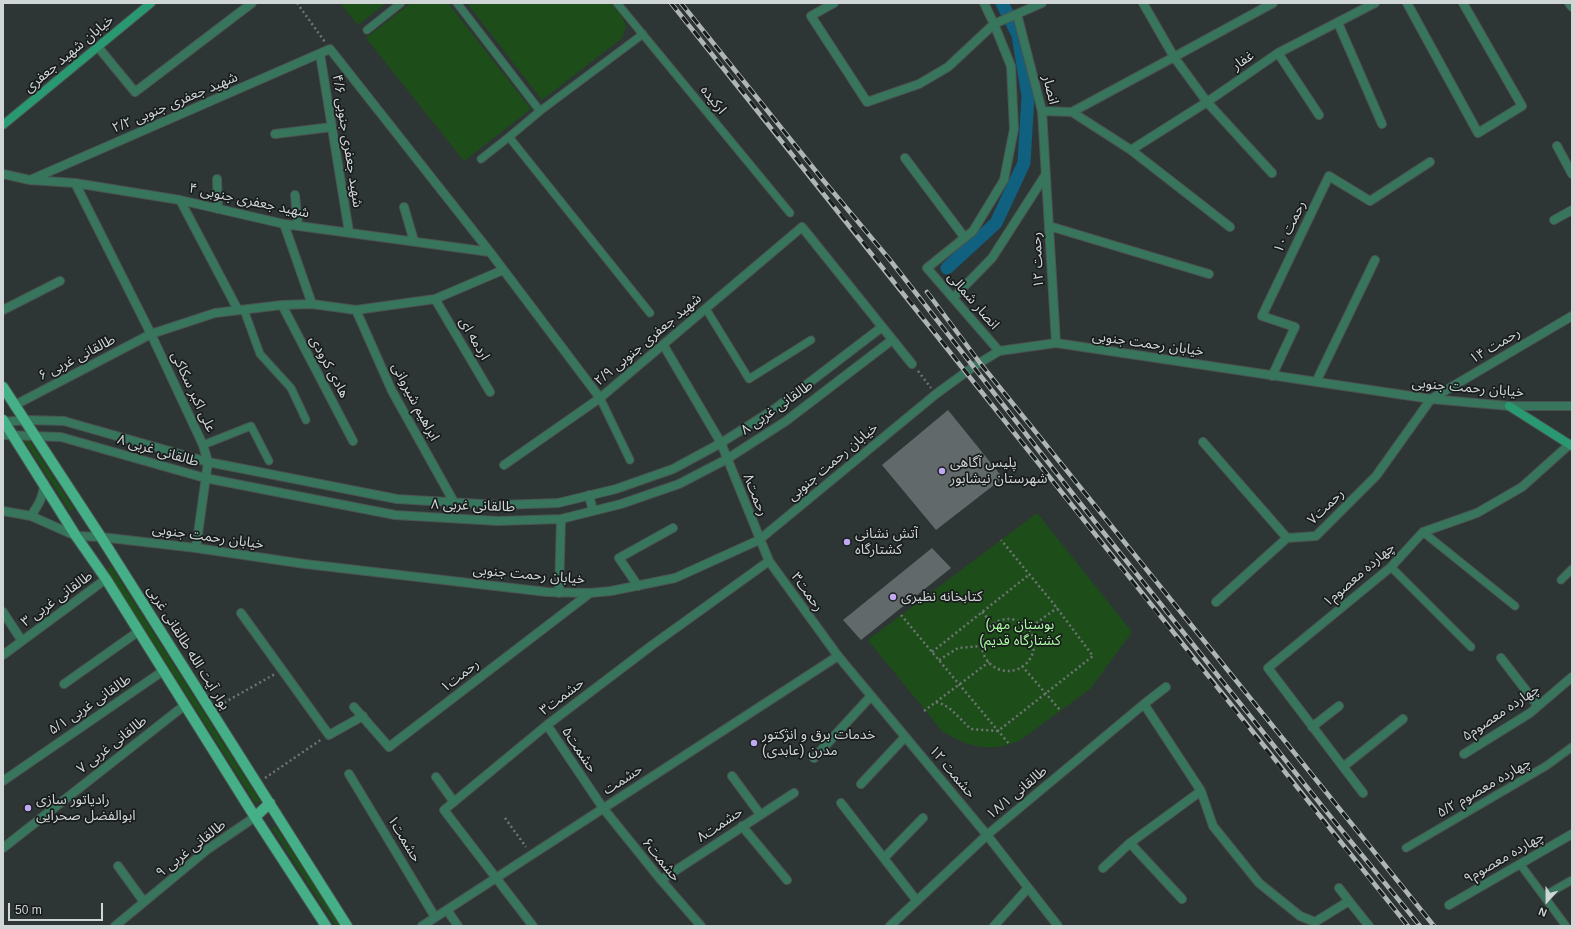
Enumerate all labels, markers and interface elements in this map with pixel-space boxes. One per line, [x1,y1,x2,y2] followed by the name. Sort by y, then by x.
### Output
[21,12,117,96] street label: خیابان شهید جعفری
[1229,47,1257,75] street label: غفار
[110,69,240,137] street label: شهید جعفری جنوبی ۲/۲
[328,73,366,209] street label: شهید جعفری جنوبی ۴/۶
[1038,74,1062,106] street label: انصار
[696,82,730,118] street label: ارکیده
[187,180,311,222] street label: شهید جعفری جنوبی ۴
[1270,198,1310,256] street label: رحمت ۱۰
[1028,232,1048,288] street label: رحمت ۱۲
[944,269,1002,333] street label: انصار شمالی
[591,290,705,390] street label: شهید جعفری جنوبی ۲/۹
[455,315,493,363] street label: اردمه ای
[1467,324,1523,368] street label: رحمت ۱۴
[1091,328,1205,360] street label: خیابان رحمت جنوبی
[36,331,118,385] street label: طالقانی غربی ۶
[306,333,352,401] street label: هادی کرودی
[167,349,219,435] street label: علی اکبر سکاکی
[387,360,443,444] street label: ابراهیم شیروانی
[1411,375,1525,401] street label: خیابان رحمت جنوبی
[738,377,816,439] street label: طالقانی غربی ۸
[784,419,882,505] street label: خیابان رحمت جنوبی
[115,431,201,471] street label: طالقانی غربی ۸
[950,455,1047,488] place label: پلیس آگاهی شهرستان نیشابور
[937,466,947,476] marker: پلیس آگاهی شهرستان نیشابور
[739,471,771,519] street label: رحمت۸
[1304,486,1348,528] street label: رحمت۷
[431,496,515,516] street label: طالقانی غربی ۸
[151,521,265,553] street label: خیابان رحمت جنوبی
[855,526,918,558] place label: آتش نشانی کشتارگاه
[842,537,852,547] marker: آتش نشانی کشتارگاه
[1320,539,1398,611] street label: چهارده معصوم۱
[472,562,586,588] street label: خیابان رحمت جنوبی
[18,567,96,631] street label: طالقانی غربی ۳
[787,569,827,615] street label: رحمت۳
[143,583,233,713] street label: بوار آیت الله طالقانی غربی
[901,589,982,605] place label: کتابخانه نظیری
[888,592,898,602] marker: کتابخانه نظیری
[979,617,1061,650] park label: (بوستان مهر (کشتارگاه قدیم
[437,656,483,696] street label: رحمت۱
[45,671,135,739] street label: طالقانی غربی ۵/۱
[536,675,588,719] street label: حشمت۳
[1459,681,1543,745] street label: چهارده معصوم۵
[74,712,150,778] street label: طالقانی غربی ۷
[558,724,600,776] street label: حشمت۵
[762,727,875,760] place label: خدمات برق و انژکتور مدرن (عابدی)
[749,738,759,748] marker: خدمات برق و انژکتور مدرن (عابدی)
[925,742,979,802] street label: حشمت ۱۲
[1434,754,1534,822] street label: چهارده معصوم ۵/۲
[600,761,646,799] street label: حشمت
[983,763,1051,823] street label: طالقانی ۱۸/۱
[36,792,136,824] place label: رادیاتور سازی ابوالفضل صحرایی
[23,803,33,813] marker: رادیاتور سازی ابوالفضل صحرایی
[694,804,746,846] street label: حشمت۸
[384,813,424,865] street label: حشمت۱
[153,816,229,882] street label: طالقانی غربی ۹
[1461,828,1547,888] street label: چهارده معصوم۹
[638,835,684,885] street label: حشمت۶
[1527,881,1567,921] north arrow
[10,895,105,921] scale bar
[15,903,42,917] text: 50 m
[1537,905,1549,919] text: N

